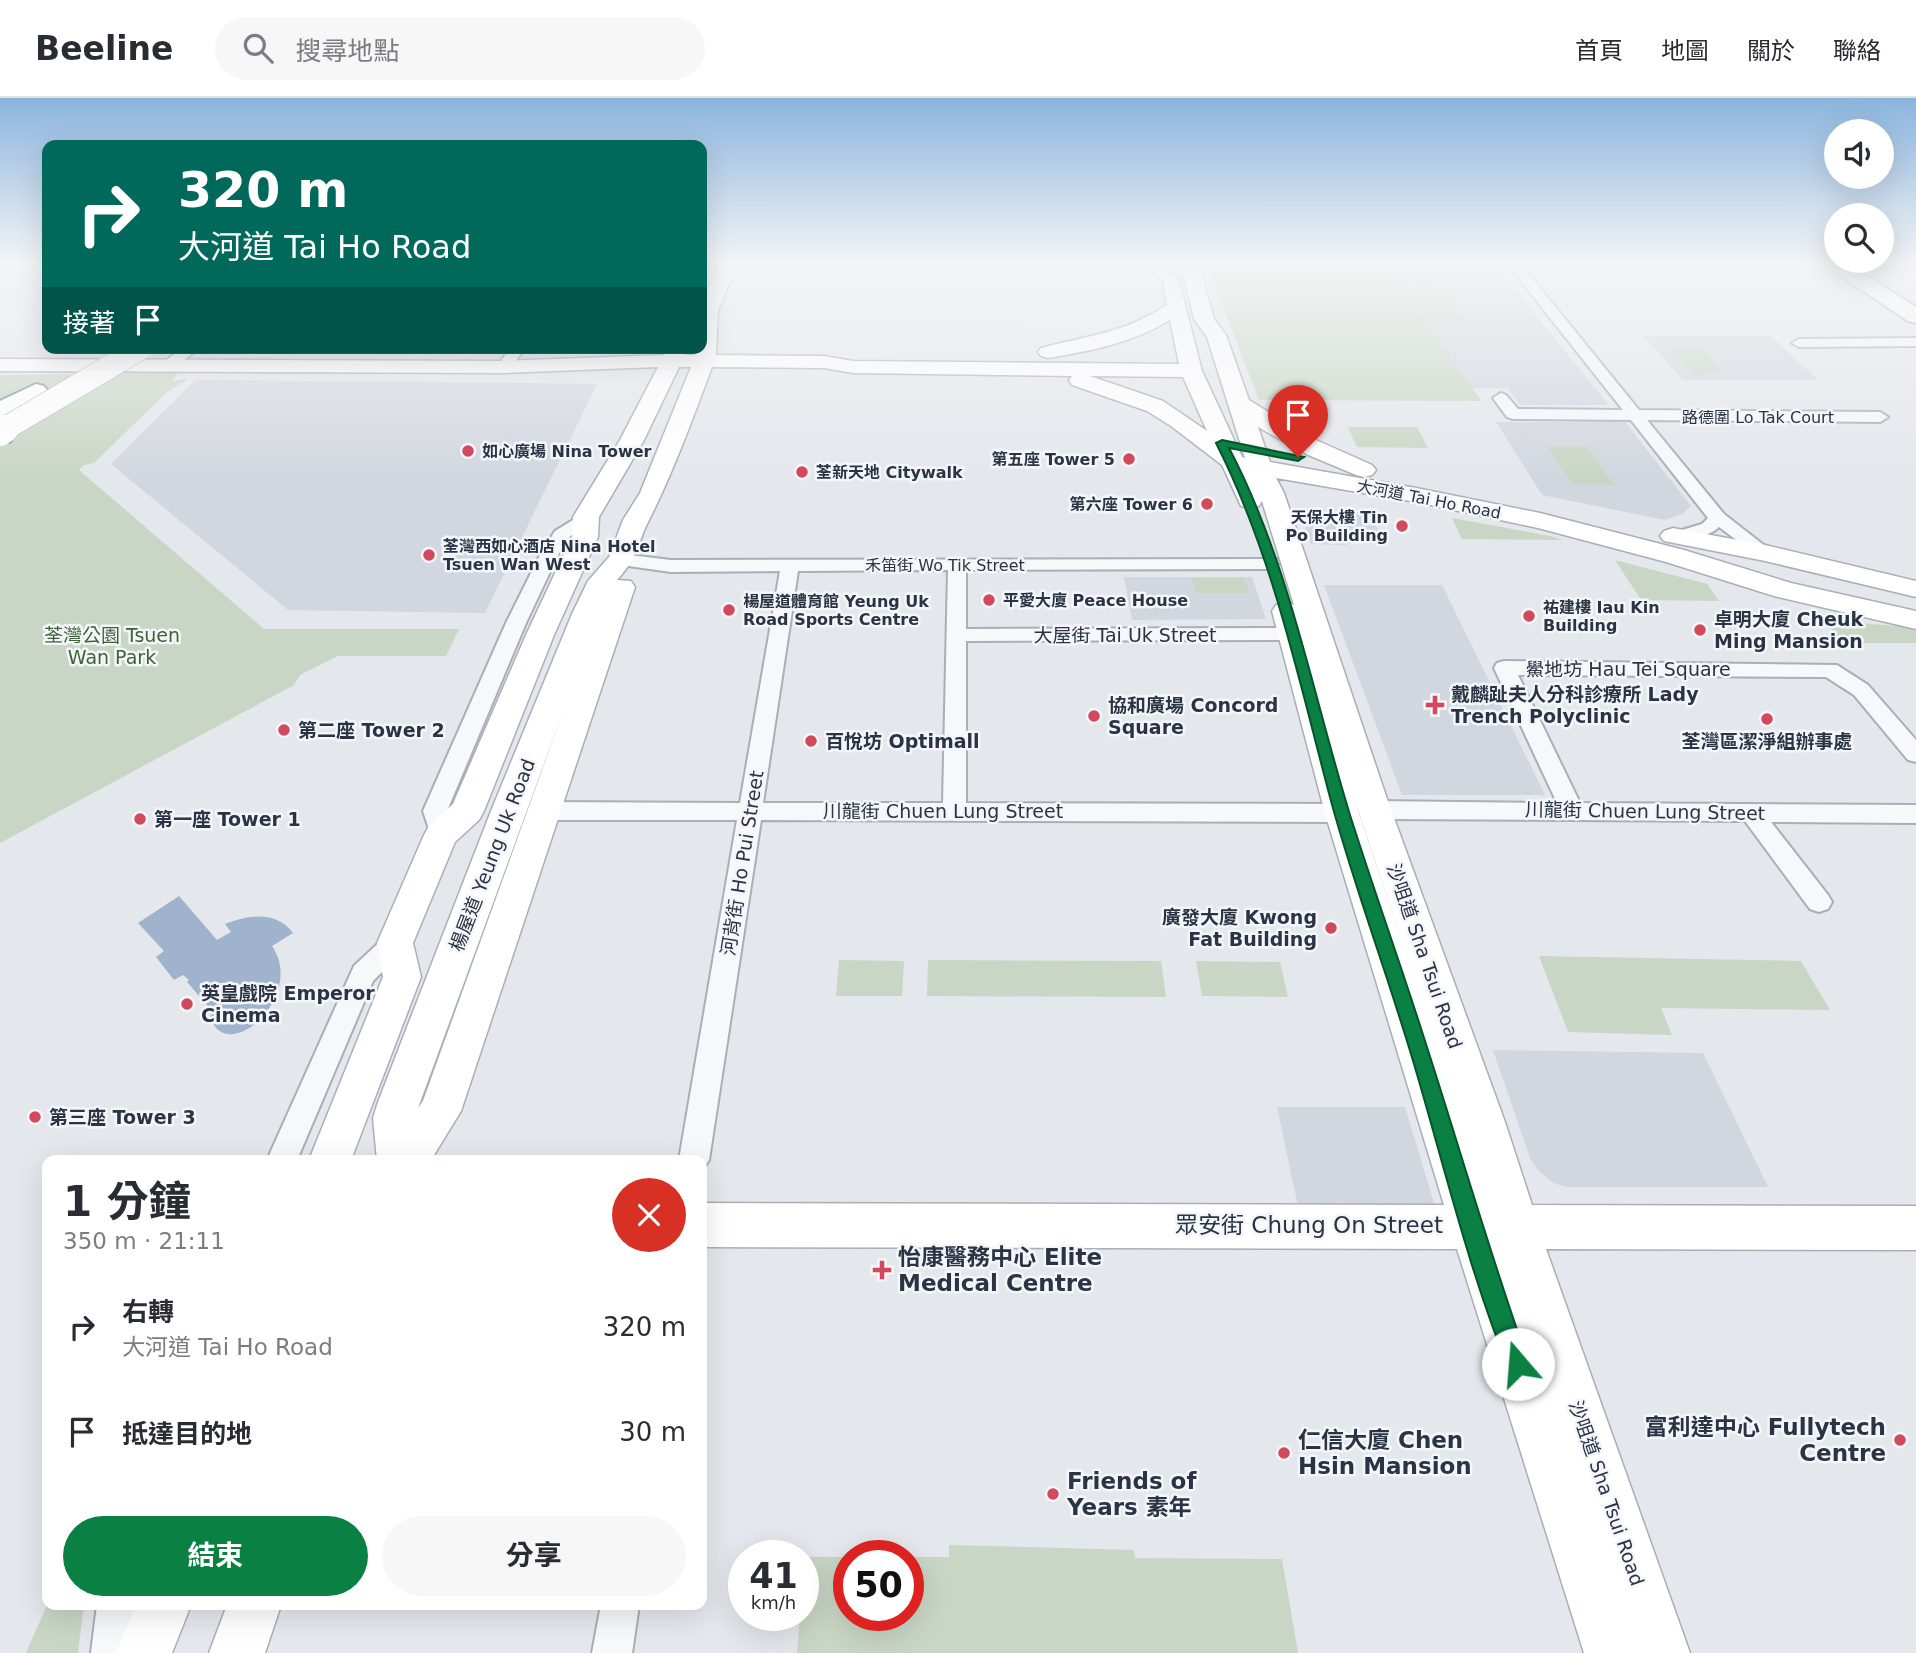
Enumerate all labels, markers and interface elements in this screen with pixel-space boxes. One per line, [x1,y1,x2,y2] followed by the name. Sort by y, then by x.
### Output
[215,17,705,80] search box
[35,29,173,68] text: Beeline
[239,29,277,67] icon: search
[295,36,399,66] text: 搜尋地點
[1575,37,1623,65] text: 首頁
[1661,37,1709,65] text: 地圖
[1747,37,1795,65] text: 關於
[1833,37,1881,65] text: 聯絡
[1824,119,1894,273] map controls
[1824,119,1894,189] button: sound
[178,162,348,219] text: 320 m
[63,168,154,259] icon: right
[1824,203,1894,273] button: search
[178,228,471,266] text: 大河道 Tai Ho Road
[129,301,167,339] icon: arrive
[63,308,115,338] text: 接著
[1268,385,1328,457] pin
[1279,396,1317,434] icon: arrive
[1682,408,1834,427] street label: 路德圍 Lo Tak Court
[482,442,652,461] place label: 如心廣場 Nina Tower
[460,443,476,459] marker: 如心廣場 Nina Tower
[991,450,1115,469] place label: 第五座 Tower 5
[1121,451,1137,467] marker: 第五座 Tower 5
[816,463,963,482] place label: 荃新天地 Citywalk
[794,464,810,480] marker: 荃新天地 Citywalk
[1355,476,1503,523] street label: 大河道 Tai Ho Road
[1069,495,1193,514] place label: 第六座 Tower 6
[1199,496,1215,512] marker: 第六座 Tower 6
[1285,508,1388,545] place label: 天保大樓 Tin Po Building
[1394,518,1410,534] marker: 天保大樓 Tin Po Building
[443,537,656,574] place label: 荃灣西如心酒店 Nina Hotel Tsuen Wan West
[421,547,437,563] marker: 荃灣西如心酒店 Nina Hotel Tsuen Wan West
[865,556,1025,575] street label: 禾笛街 Wo Tik Street
[1003,591,1188,610] place label: 平愛大廈 Peace House
[743,592,929,629] place label: 楊屋道體育館 Yeung Uk Road Sports Centre
[981,592,997,608] marker: 平愛大廈 Peace House
[1543,598,1660,635] place label: 祐建樓 Iau Kin Building
[721,602,737,618] marker: 楊屋道體育館 Yeung Uk Road Sports Centre
[1521,608,1537,624] marker: 祐建樓 Iau Kin Building
[1714,608,1863,652] place label: 卓明大廈 Cheuk Ming Mansion
[1692,622,1708,638] marker: 卓明大廈 Cheuk Ming Mansion
[44,624,180,668] park label: 荃灣公園 Tsuen Wan Park
[1033,624,1217,646] street label: 大屋街 Tai Uk Street
[1525,658,1731,680] street label: 鱟地坊 Hau Tei Square
[1451,683,1699,727] place label: 戴麟趾夫人分科診療所 Lady Trench Polyclinic
[1108,694,1278,738] place label: 協和廣場 Concord Square
[1425,695,1445,715] marker: 戴麟趾夫人分科診療所 Lady Trench Polyclinic
[1086,708,1102,724] marker: 協和廣場 Concord Square
[1759,711,1775,727] marker: 荃灣區潔淨組辦事處
[298,719,445,741] place label: 第二座 Tower 2
[276,722,292,738] marker: 第二座 Tower 2
[825,730,980,752] place label: 百悅坊 Optimall
[1681,730,1853,752] place label: 荃灣區潔淨組辦事處
[803,733,819,749] marker: 百悅坊 Optimall
[445,756,539,954] street label: 楊屋道 Yeung Uk Road
[716,769,768,957] street label: 河背街 Ho Pui Street
[1525,798,1765,824] street label: 川龍街 Chuen Lung Street
[823,800,1063,822] street label: 川龍街 Chuen Lung Street
[154,808,301,830] place label: 第一座 Tower 1
[132,811,148,827] marker: 第一座 Tower 1
[1383,861,1467,1051] street label: 沙咀道 Sha Tsui Road
[1162,906,1317,950] place label: 廣發大廈 Kwong Fat Building
[1323,920,1339,936] marker: 廣發大廈 Kwong Fat Building
[201,982,375,1026] place label: 英皇戲院 Emperor Cinema
[179,996,195,1012] marker: 英皇戲院 Emperor Cinema
[49,1106,196,1128] place label: 第三座 Tower 3
[27,1109,43,1125] marker: 第三座 Tower 3
[63,1177,191,1226] text: 1 分鐘
[612,1178,686,1252] button: close
[1175,1212,1443,1238] street label: 眾安街 Chung On Street
[63,1228,225,1254] text: 350 m · 21:11
[898,1244,1102,1296] place label: 怡康醫務中心 Elite Medical Centre
[872,1260,892,1280] marker: 怡康醫務中心 Elite Medical Centre
[122,1297,174,1327] text: 右轉
[63,1308,101,1346] icon: right
[603,1312,686,1342] text: 320 m
[1481,1327,1555,1401] position arrow
[122,1334,333,1360] text: 大河道 Tai Ho Road
[1565,1398,1649,1588] street label: 沙咀道 Sha Tsui Road
[63,1413,101,1451] icon: arrive
[1645,1414,1886,1466] place label: 富利達中心 Fullytech Centre
[619,1417,686,1447] text: 30 m
[122,1419,252,1449] text: 抵達目的地
[1298,1427,1472,1479] place label: 仁信大廈 Chen Hsin Mansion
[1892,1432,1908,1448] marker: 富利達中心 Fullytech Centre
[1276,1445,1292,1461] marker: 仁信大廈 Chen Hsin Mansion
[1066,1468,1197,1520] place label: Friends of Years 素年
[1045,1486,1061,1502] marker: Friends of Years 素年
[63,1516,368,1596] button: 結束
[382,1516,686,1596] button: 分享
[833,1540,924,1631] speed limit sign: 50
[749,1556,798,1596] text: 41
[751,1592,796,1613] text: km/h

